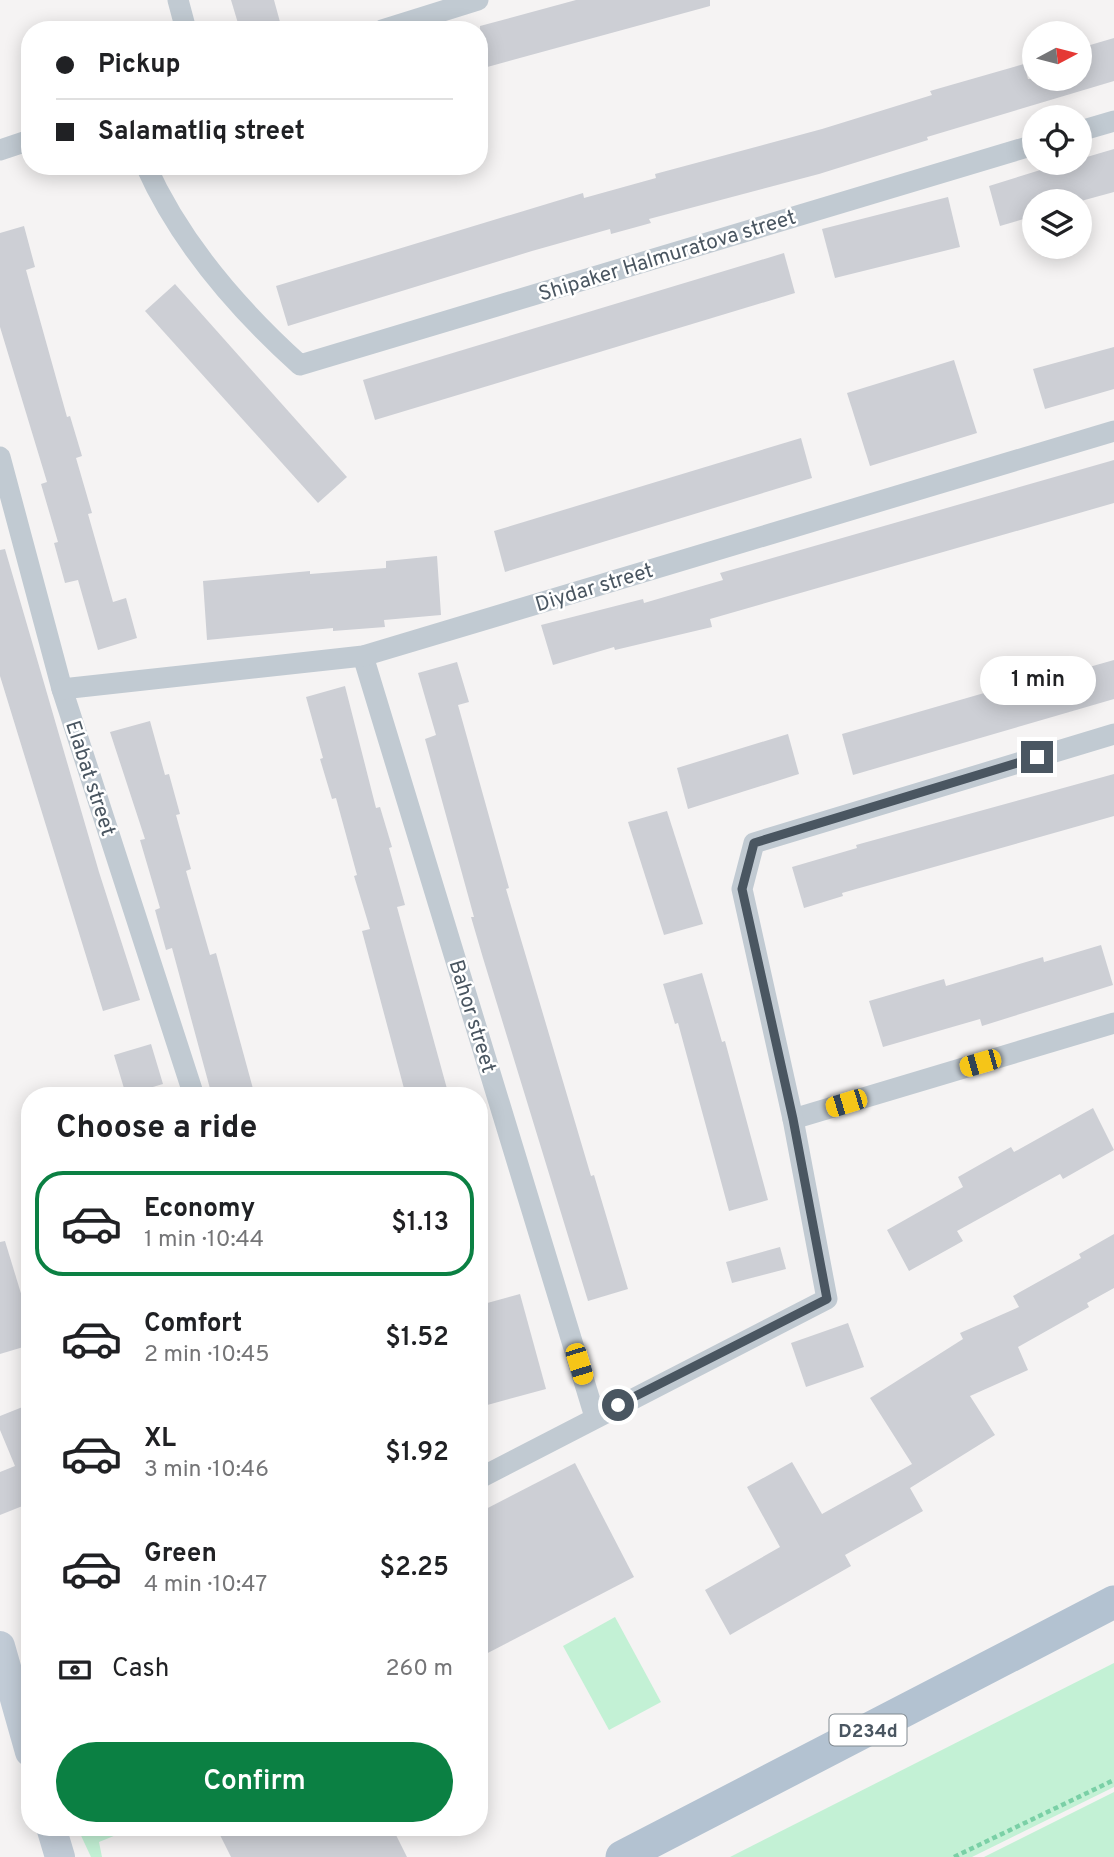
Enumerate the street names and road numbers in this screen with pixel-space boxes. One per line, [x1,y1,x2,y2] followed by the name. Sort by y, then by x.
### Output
[536,204,799,308] street label: Shipaker Halmuratova street
[532,558,657,619] street label: Diydar street
[58,717,121,840] street label: Elabat street
[442,957,502,1076] street label: Bahor street
[830,1714,906,1746] road number: D234d

